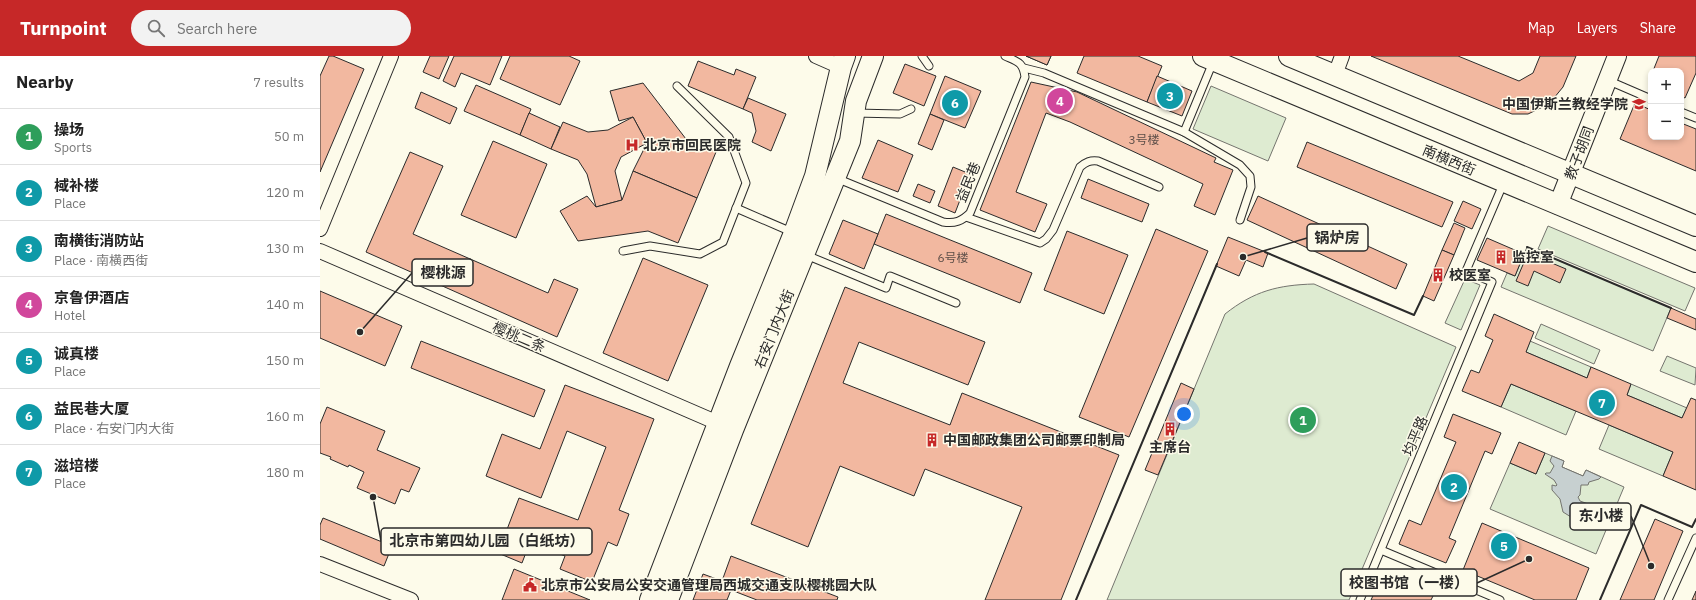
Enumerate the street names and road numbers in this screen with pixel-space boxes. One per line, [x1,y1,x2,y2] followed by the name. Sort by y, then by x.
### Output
[1561,124,1597,182] street label: 教子胡同
[1420,141,1478,179] street label: 南横西街
[952,159,984,205] street label: 益民巷
[750,287,798,371] street label: 右安门内大街
[490,318,548,356] street label: 樱桃二条
[1399,413,1431,459] street label: 均平路

